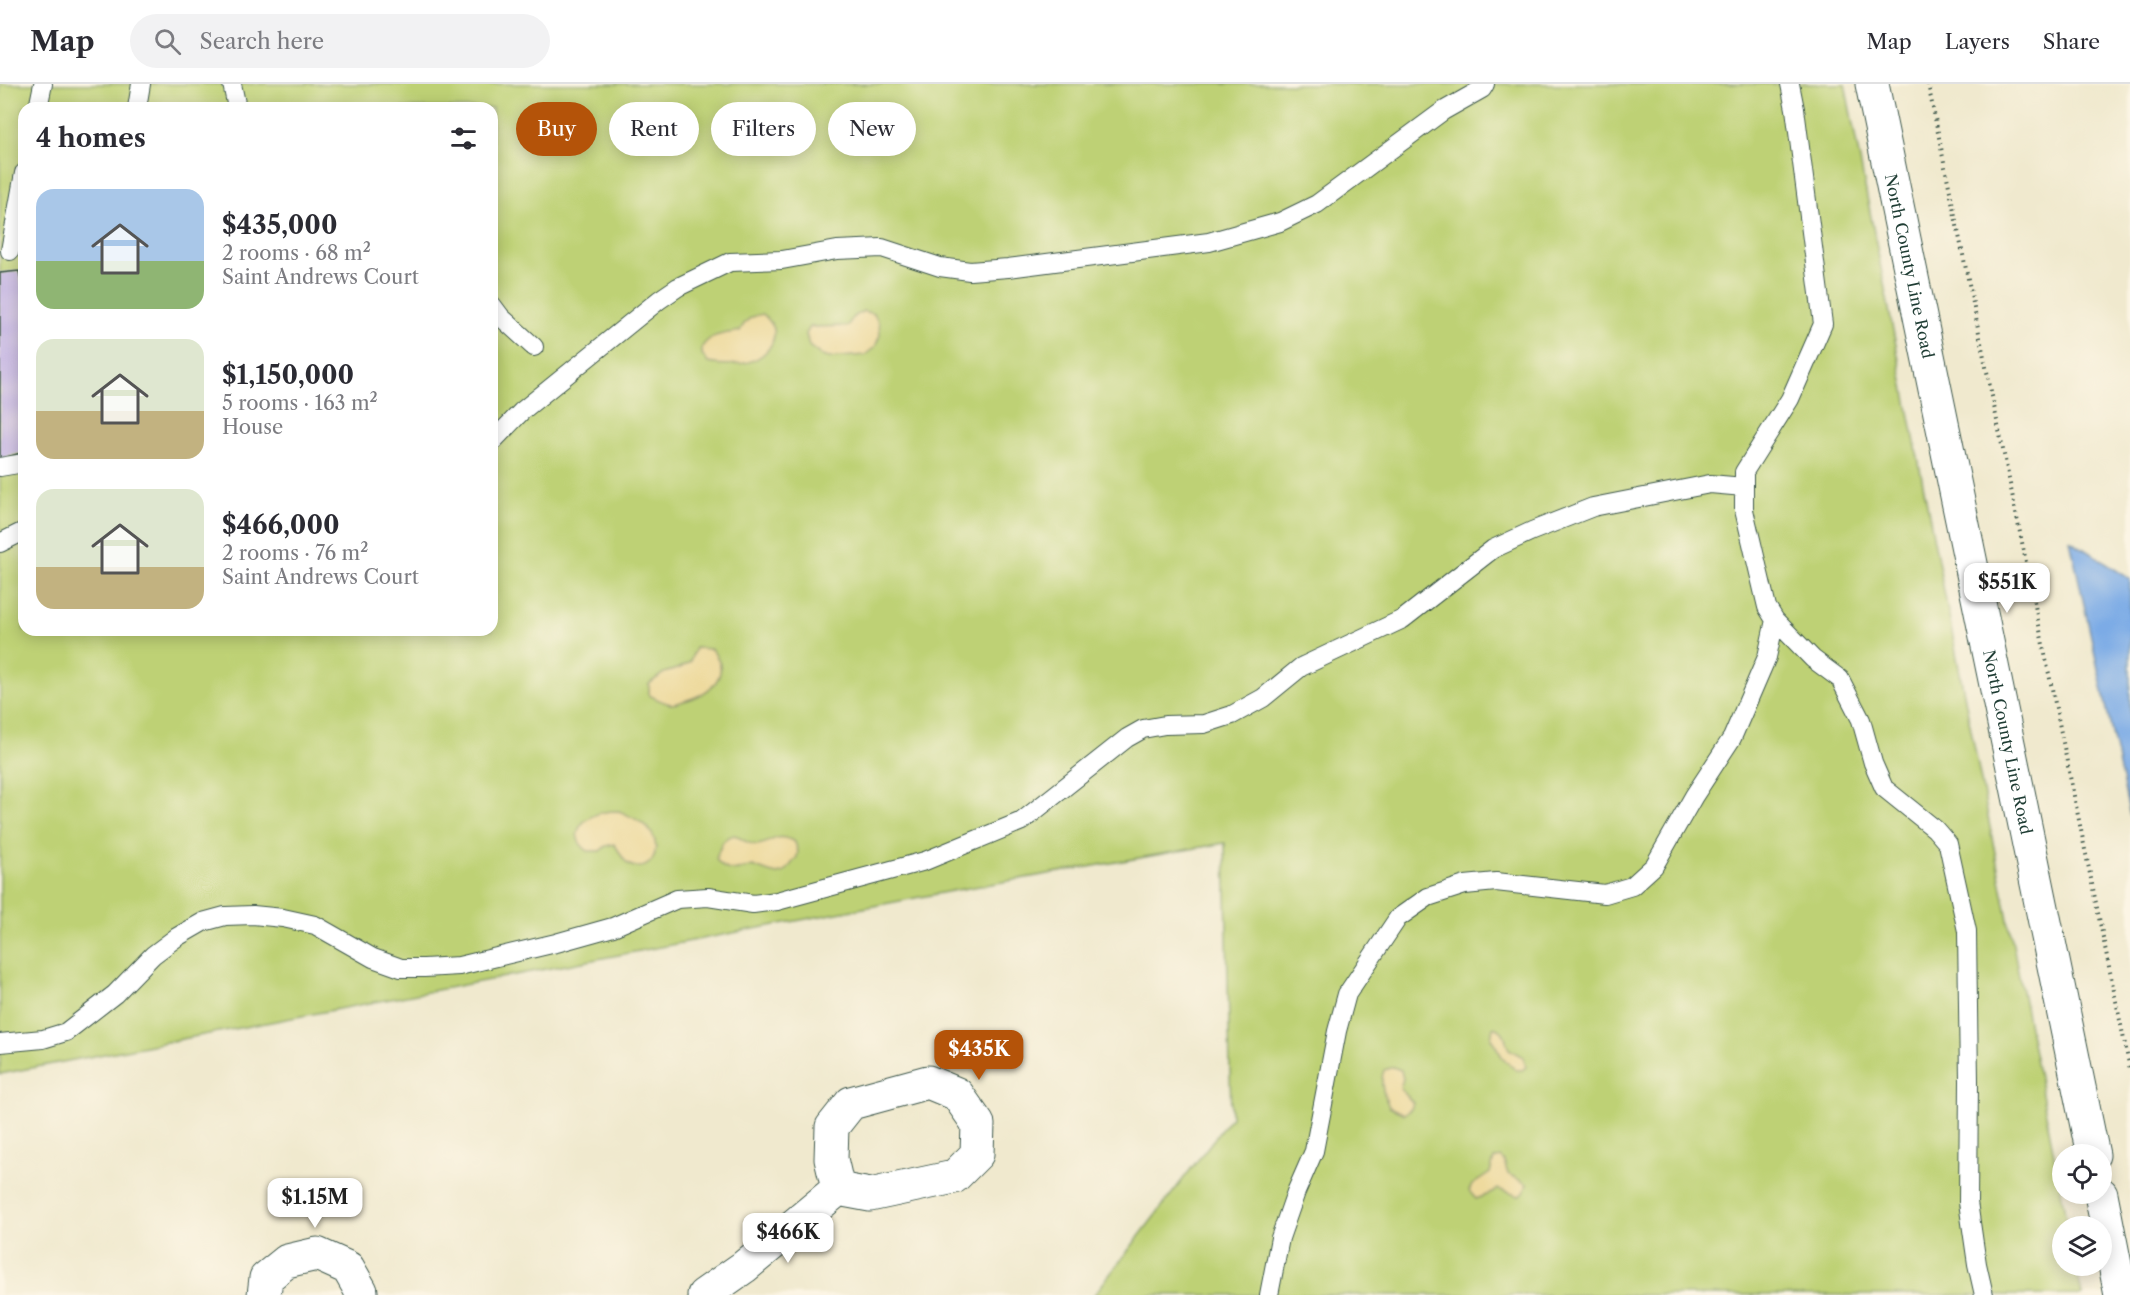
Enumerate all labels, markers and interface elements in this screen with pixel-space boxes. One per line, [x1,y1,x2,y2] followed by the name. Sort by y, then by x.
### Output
[130,14,550,68] search box
[30,24,94,58] text: Map
[151,25,184,58] icon: search
[199,28,324,55] text: Search here
[1867,29,1912,54] text: Map
[1945,29,2010,54] text: Layers
[2043,29,2100,54] text: Share
[516,102,597,156] chip: Buy
[609,102,699,156] chip: Rent
[711,102,816,156] chip: Filters
[828,102,916,156] chip: New
[36,122,146,154] text: 4 homes
[447,122,480,155] icon: filters
[1881,172,1938,360] street label: North County Line Road
[222,209,338,241] text: $435,000
[84,213,156,285] icon: home
[222,241,371,265] text: 2 rooms · 68 m²
[222,265,419,289] text: Saint Andrews Court
[222,359,354,391] text: $1,150,000
[84,363,156,435] icon: home
[222,391,378,415] text: 5 rooms · 163 m²
[222,415,283,439] text: House
[222,509,340,541] text: $466,000
[84,513,156,585] icon: home
[222,541,368,565] text: 2 rooms · 76 m²
[1965,563,2049,614] pin: $551K
[222,565,419,589] text: Saint Andrews Court
[1978,570,2036,594] text: $551K
[1979,648,2037,836] street label: North County Line Road
[937,1030,1021,1081] pin: $435K
[948,1037,1010,1061] text: $435K
[2052,1144,2112,1276] map controls
[2052,1144,2112,1204] button: locate
[266,1178,364,1229] pin: $1.15M
[282,1185,349,1209] text: $1.15M
[746,1213,830,1264] pin: $466K
[2052,1216,2112,1276] button: layers
[757,1220,819,1244] text: $466K

